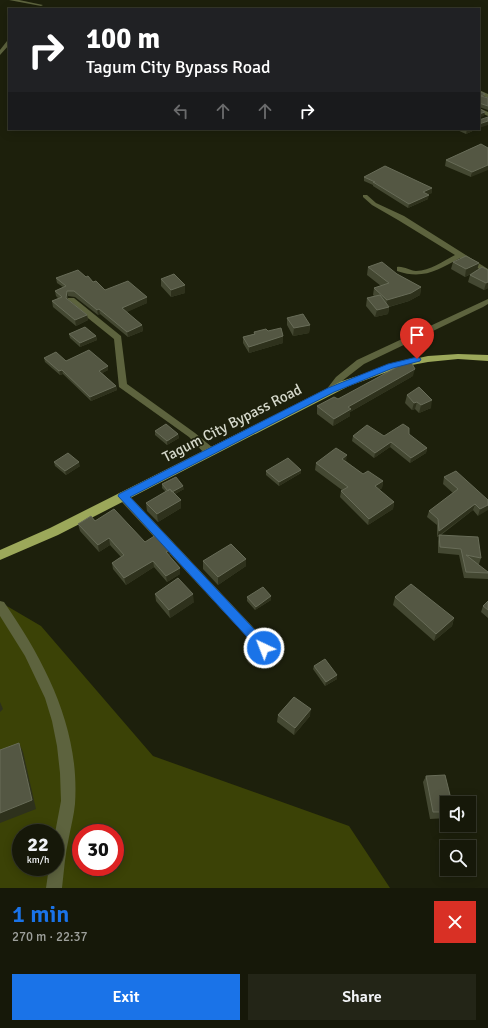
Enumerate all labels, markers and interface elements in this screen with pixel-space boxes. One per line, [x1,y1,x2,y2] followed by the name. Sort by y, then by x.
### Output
[86,22,160,56] text: 100 m
[20,24,72,76] icon: right
[86,56,271,78] text: Tagum City Bypass Road
[170,100,192,122] icon: left
[212,100,234,122] icon: ahead
[254,100,276,122] icon: ahead
[296,100,318,122] icon: right
[400,318,434,359] pin
[406,324,428,346] icon: arrive
[159,380,305,466] street label: Tagum City Bypass Road
[243,627,285,669] position arrow
[440,796,476,876] map controls
[440,796,476,832] button: sound
[72,824,124,876] speed limit sign: 30
[27,832,49,857] text: 22
[440,840,476,876] button: search
[27,854,49,866] text: km/h
[12,899,69,929] text: 1 min
[434,901,476,943] button: close
[12,929,88,945] text: 270 m · 22:37
[12,974,240,1020] button: Exit
[248,974,476,1020] button: Share

